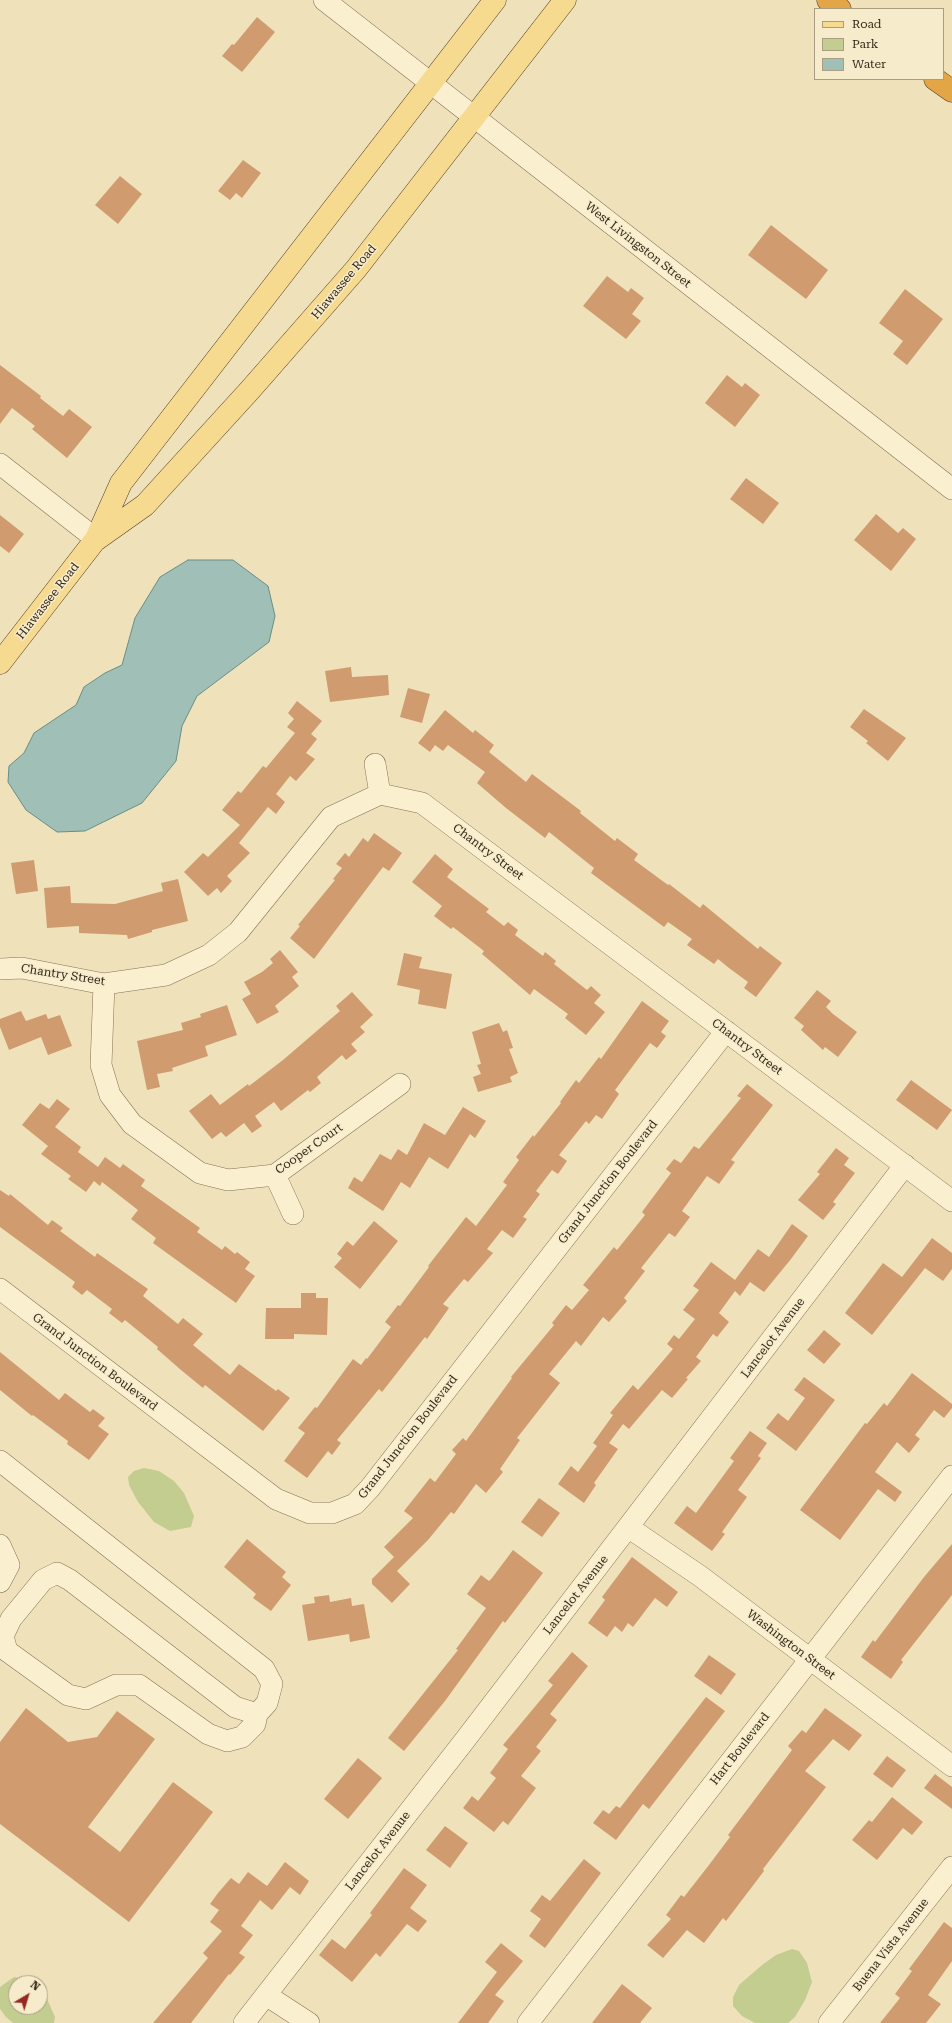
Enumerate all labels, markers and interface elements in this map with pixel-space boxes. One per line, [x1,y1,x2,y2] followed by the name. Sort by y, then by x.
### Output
[814,8,944,80] legend
[852,17,881,31] text: Road
[852,37,878,51] text: Park
[852,57,886,71] text: Water
[582,199,694,291] street label: West Livingston Street
[308,242,380,322] street label: Hiawassee Road
[14,560,82,642] street label: Hiawassee Road
[450,821,526,883] street label: Chantry Street
[20,961,106,989] street label: Chantry Street
[709,1016,785,1078] street label: Chantry Street
[555,1117,661,1247] street label: Grand Junction Boulevard
[273,1120,345,1178] street label: Cooper Court
[738,1295,808,1381] street label: Lancelot Avenue
[30,1310,160,1414] street label: Grand Junction Boulevard
[355,1372,461,1502] street label: Grand Junction Boulevard
[541,1553,611,1637] street label: Lancelot Avenue
[744,1607,838,1683] street label: Washington Street
[707,1710,773,1788] street label: Hart Boulevard
[343,1809,413,1893] street label: Lancelot Avenue
[850,1896,932,1994] street label: Buena Vista Avenue
[8,1975,48,2015] north arrow
[28,1978,42,1994] text: N

